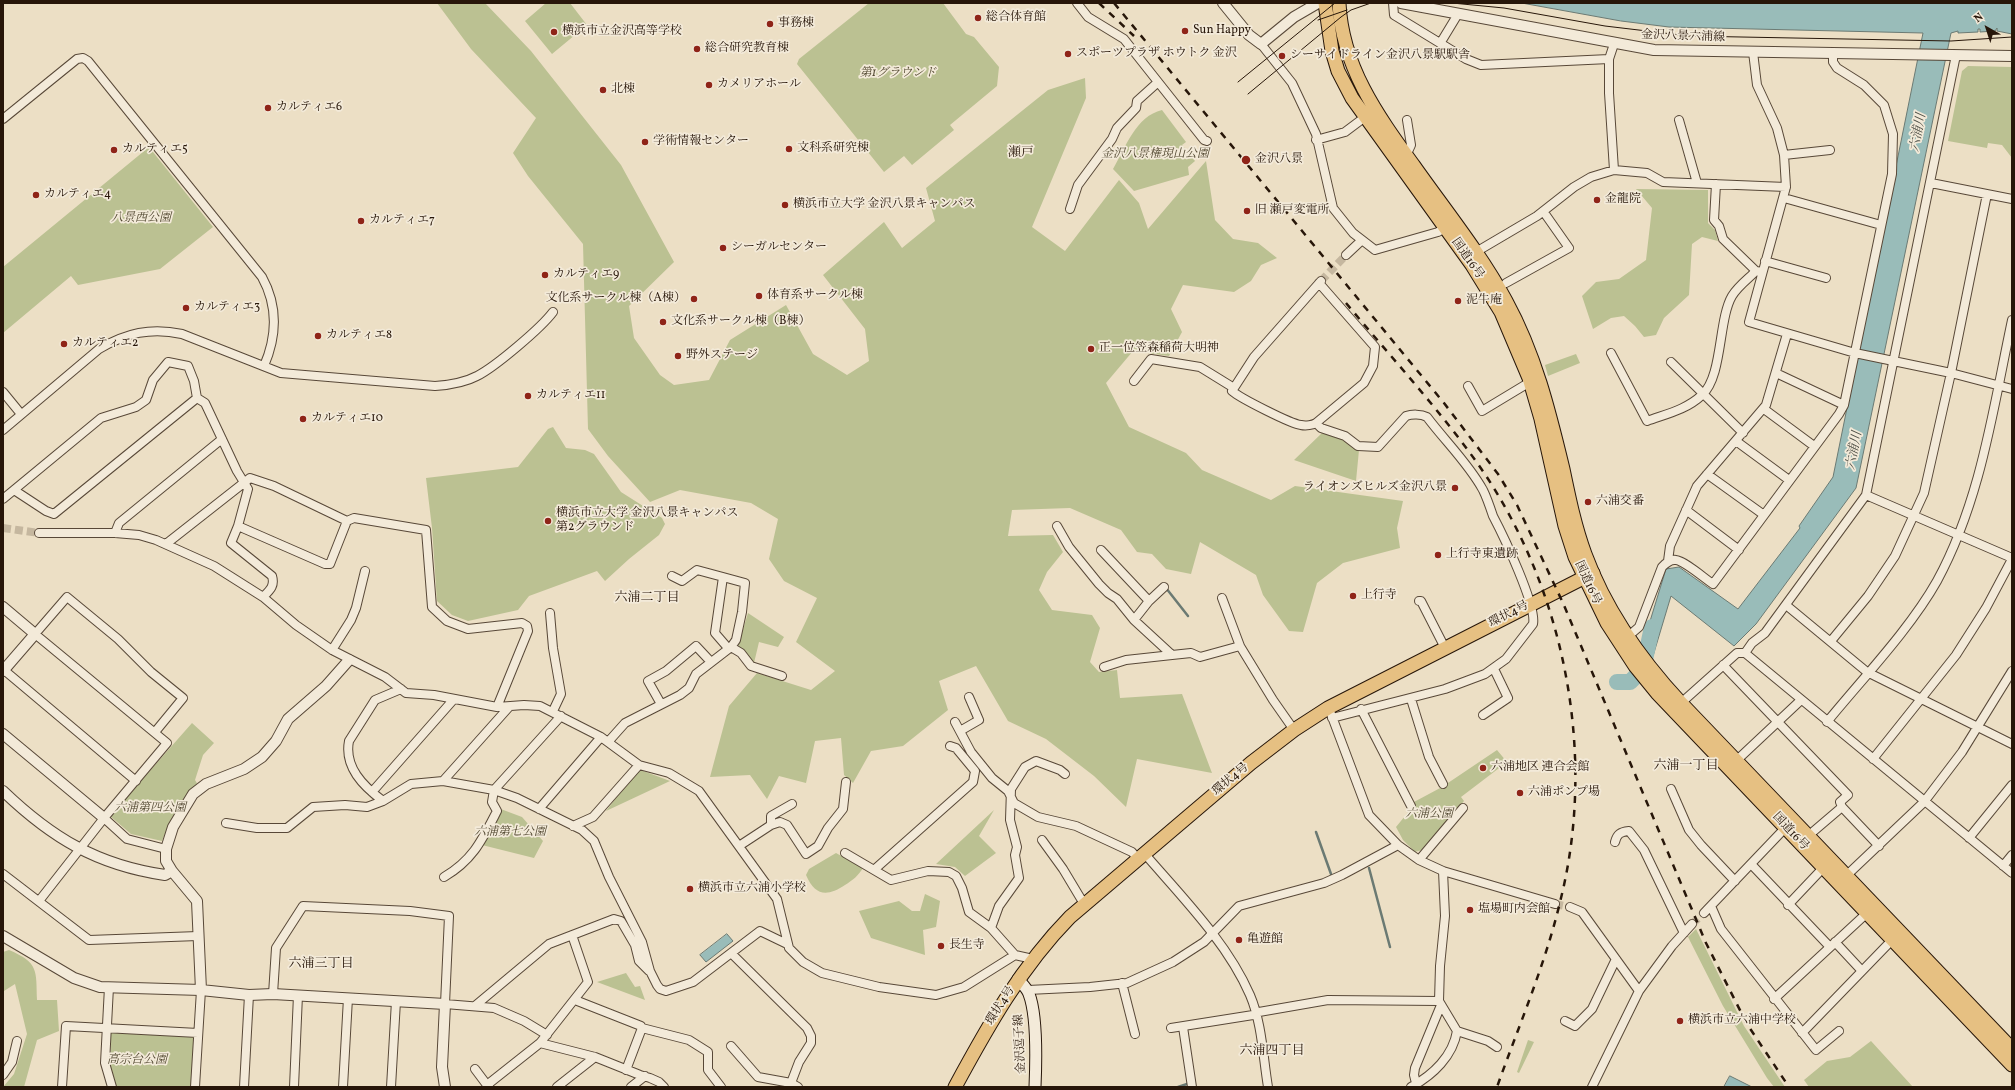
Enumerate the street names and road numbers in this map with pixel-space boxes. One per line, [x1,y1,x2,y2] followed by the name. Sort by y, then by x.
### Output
[1641,28,1725,46] street label: 金沢八景六浦線
[1448,236,1486,282] street label: 国道16号
[1571,559,1603,607] street label: 国道16号
[1487,599,1531,631] street label: 環状4号
[1210,761,1252,799] street label: 環状4号
[1769,810,1811,854] street label: 国道16号
[983,984,1019,1028] street label: 環状4号
[1012,1014,1030,1074] street label: 金沢逗子線

